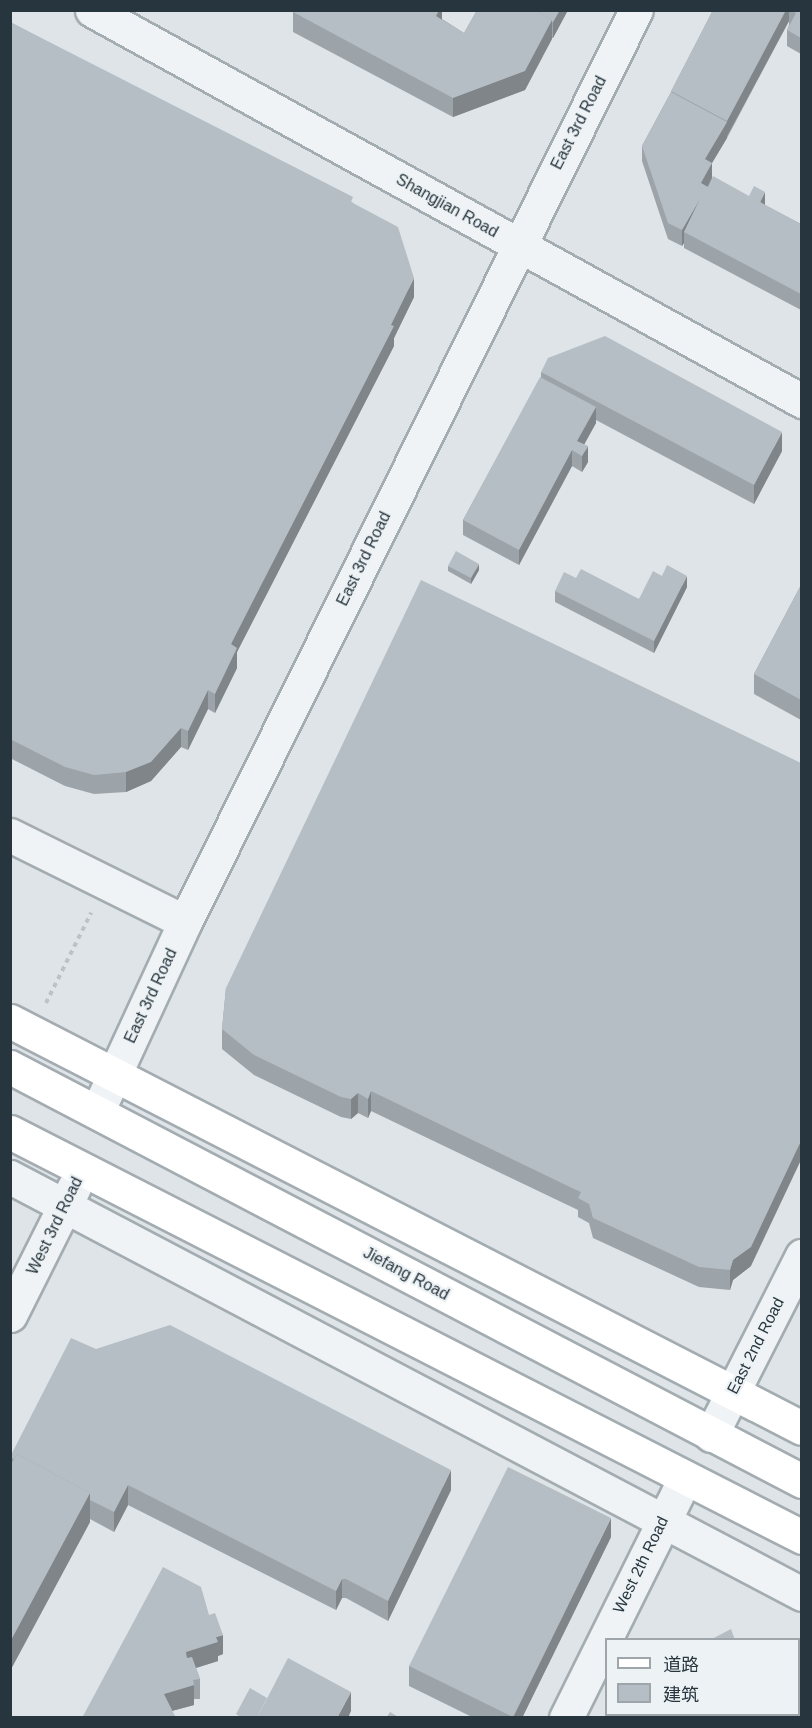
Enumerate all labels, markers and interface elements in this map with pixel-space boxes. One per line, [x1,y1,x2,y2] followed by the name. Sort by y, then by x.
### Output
[547,73,611,173] street label: East 3rd Road
[393,170,501,242] street label: Shangjian Road
[333,509,395,609] street label: East 3rd Road
[121,946,181,1046] street label: East 3rd Road
[23,1174,87,1278] street label: West 3rd Road
[360,1243,452,1305] street label: Jiefang Road
[723,1294,789,1398] street label: East 2nd Road
[609,1513,673,1617] street label: West 2th Road
[605,1638,800,1716] legend
[663,1655,699,1675] text: 道路
[663,1685,699,1705] text: 建筑

